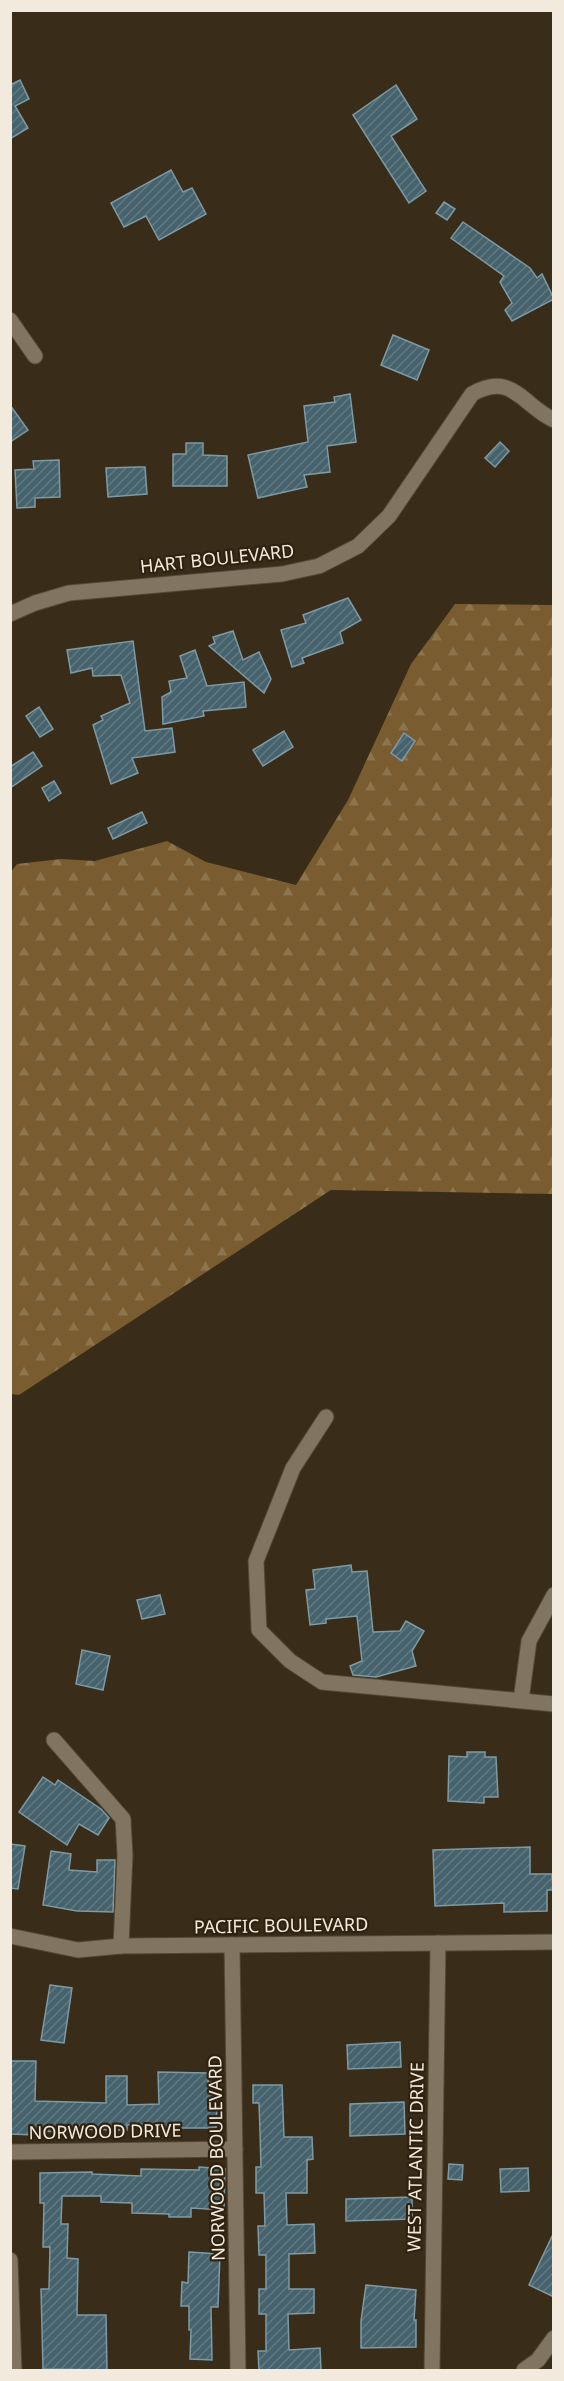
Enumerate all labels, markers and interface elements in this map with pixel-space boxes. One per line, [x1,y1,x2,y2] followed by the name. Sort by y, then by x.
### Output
[139,538,295,578] street label: HART BOULEVARD
[194,1911,368,1939] street label: PACIFIC BOULEVARD
[202,2055,230,2261] street label: NORWOOD BOULEVARD
[401,2062,429,2252] street label: WEST ATLANTIC DRIVE
[28,2118,182,2144] street label: NORWOOD DRIVE

